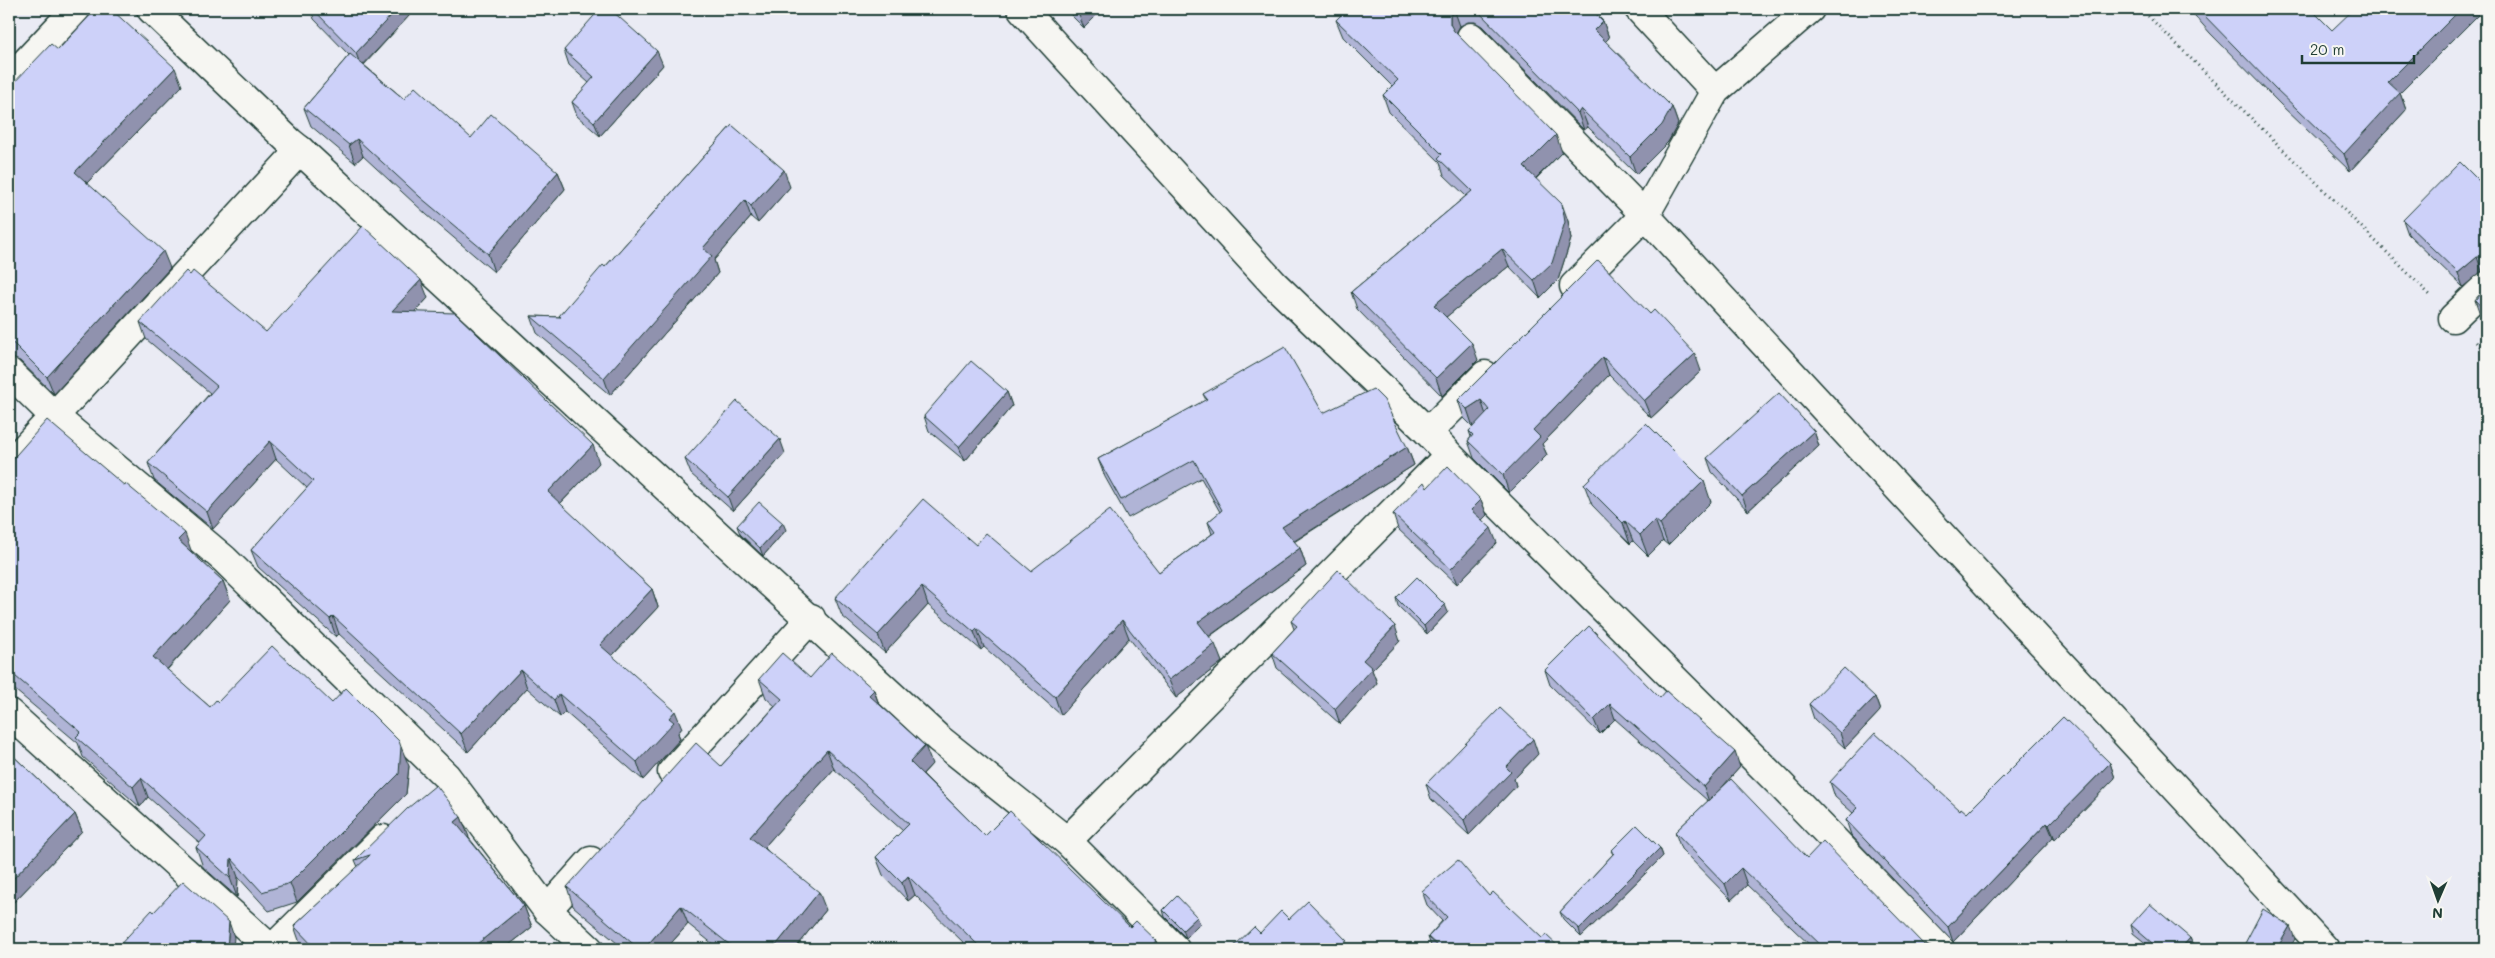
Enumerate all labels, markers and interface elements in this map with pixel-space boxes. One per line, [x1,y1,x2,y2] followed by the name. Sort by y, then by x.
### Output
[2302,32,2415,64] scale bar
[2310,39,2344,59] text: 20 m
[2412,876,2462,926] north arrow
[2432,904,2443,923] text: N

